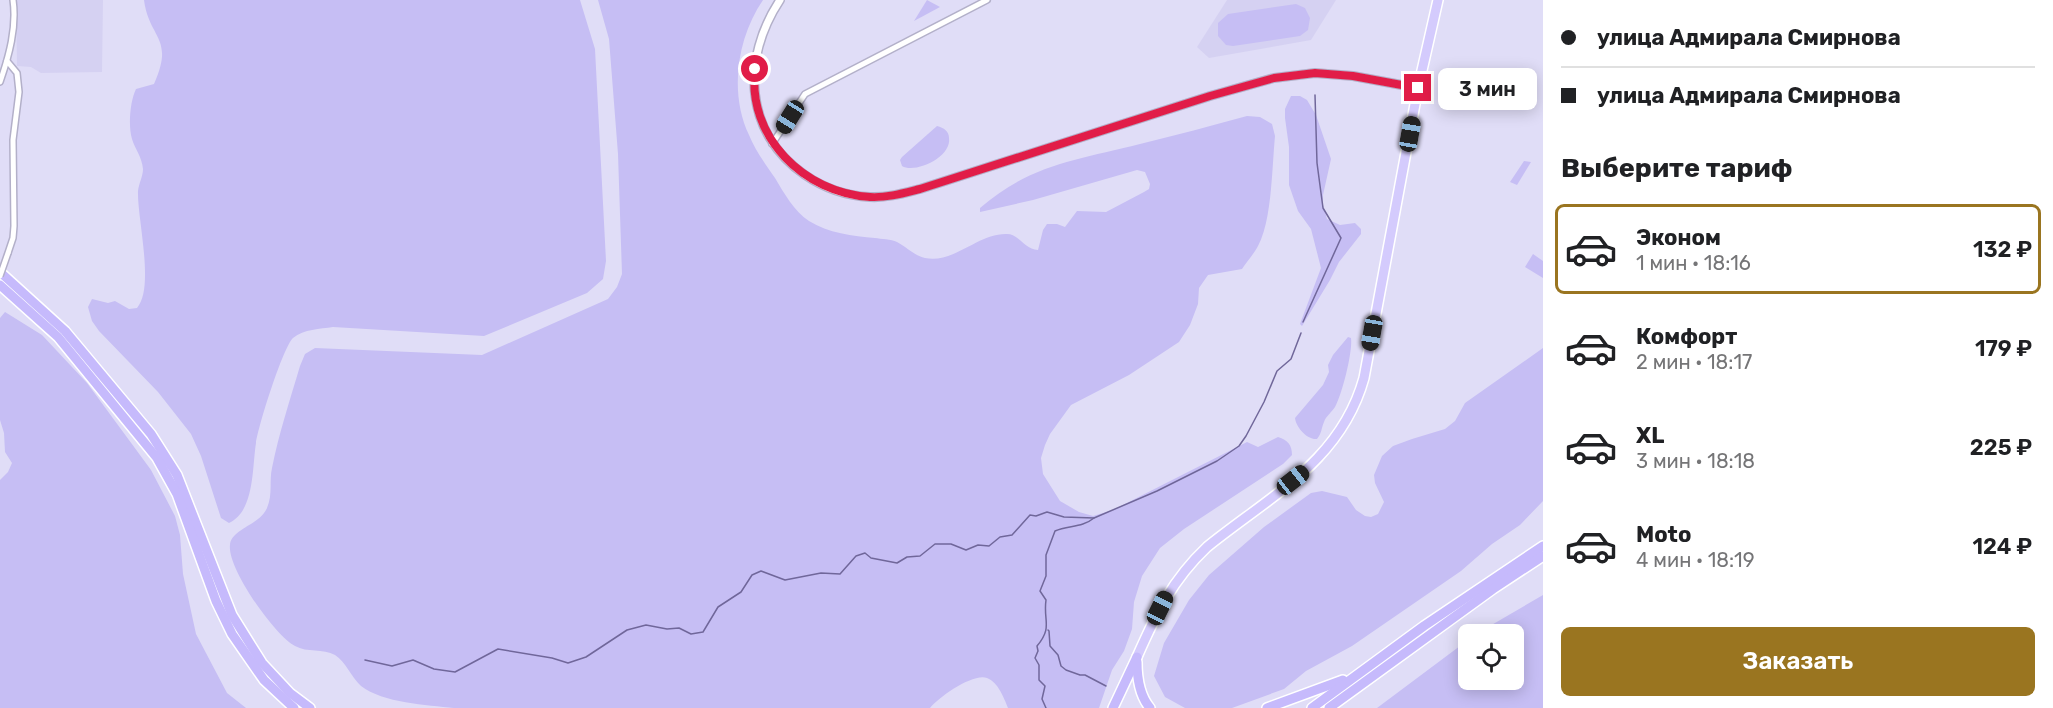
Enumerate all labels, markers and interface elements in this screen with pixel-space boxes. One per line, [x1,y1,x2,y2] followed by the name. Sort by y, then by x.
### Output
[1597,24,1901,51] text: улица Адмирала Смирнова
[741,55,768,82] route start
[1439,67,1538,109] callout: 3 мин
[1404,74,1431,101] route end
[1459,77,1516,101] text: 3 мин
[1597,82,1901,109] text: улица Адмирала Смирнова
[773,97,807,137] car
[1398,115,1422,153] car
[1561,152,1792,184] text: Выберите тариф
[1564,222,1618,276] icon: car
[1636,224,1721,251] text: Эконом
[1973,236,2032,263] text: 132 ₽
[1636,251,1751,275] text: 1 мин · 18:16
[1360,314,1384,352] car
[1564,321,1618,375] icon: car
[1636,323,1737,350] text: Комфорт
[1975,335,2032,362] text: 179 ₽
[1636,350,1752,374] text: 2 мин · 18:17
[1564,420,1618,474] icon: car
[1636,422,1664,449] text: XL
[1970,434,2032,461] text: 225 ₽
[1636,449,1755,473] text: 3 мин · 18:18
[1273,462,1313,498] car
[1564,519,1618,573] icon: car
[1636,521,1691,548] text: Moto
[1973,533,2032,560] text: 124 ₽
[1636,548,1755,572] text: 4 мин · 18:19
[1144,588,1176,628] car
[1458,624,1524,690] map controls
[1458,624,1524,690] button: locate
[1561,627,2035,696] button: Заказать

